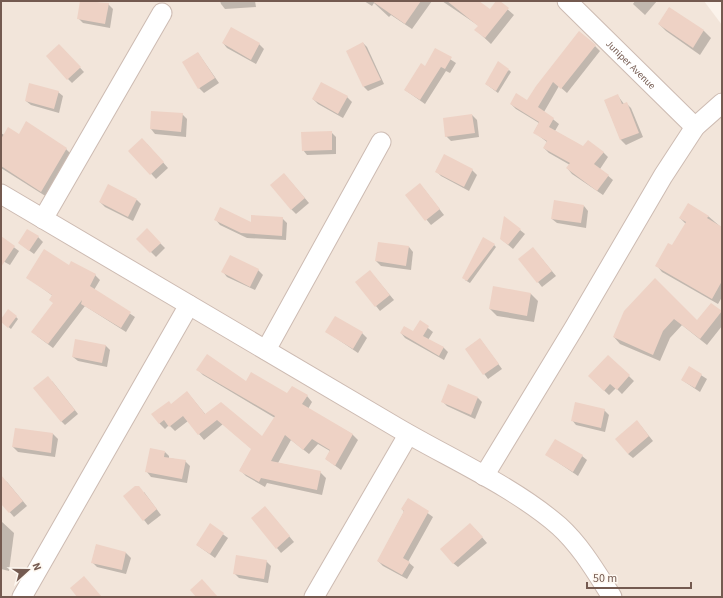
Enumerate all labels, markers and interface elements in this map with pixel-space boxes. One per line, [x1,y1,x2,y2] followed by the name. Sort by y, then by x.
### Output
[602,37,659,93] street label: Juniper Avenue
[8,550,48,590] north arrow
[29,560,45,573] text: N
[587,564,691,590] scale bar
[593,570,617,587] text: 50 m

